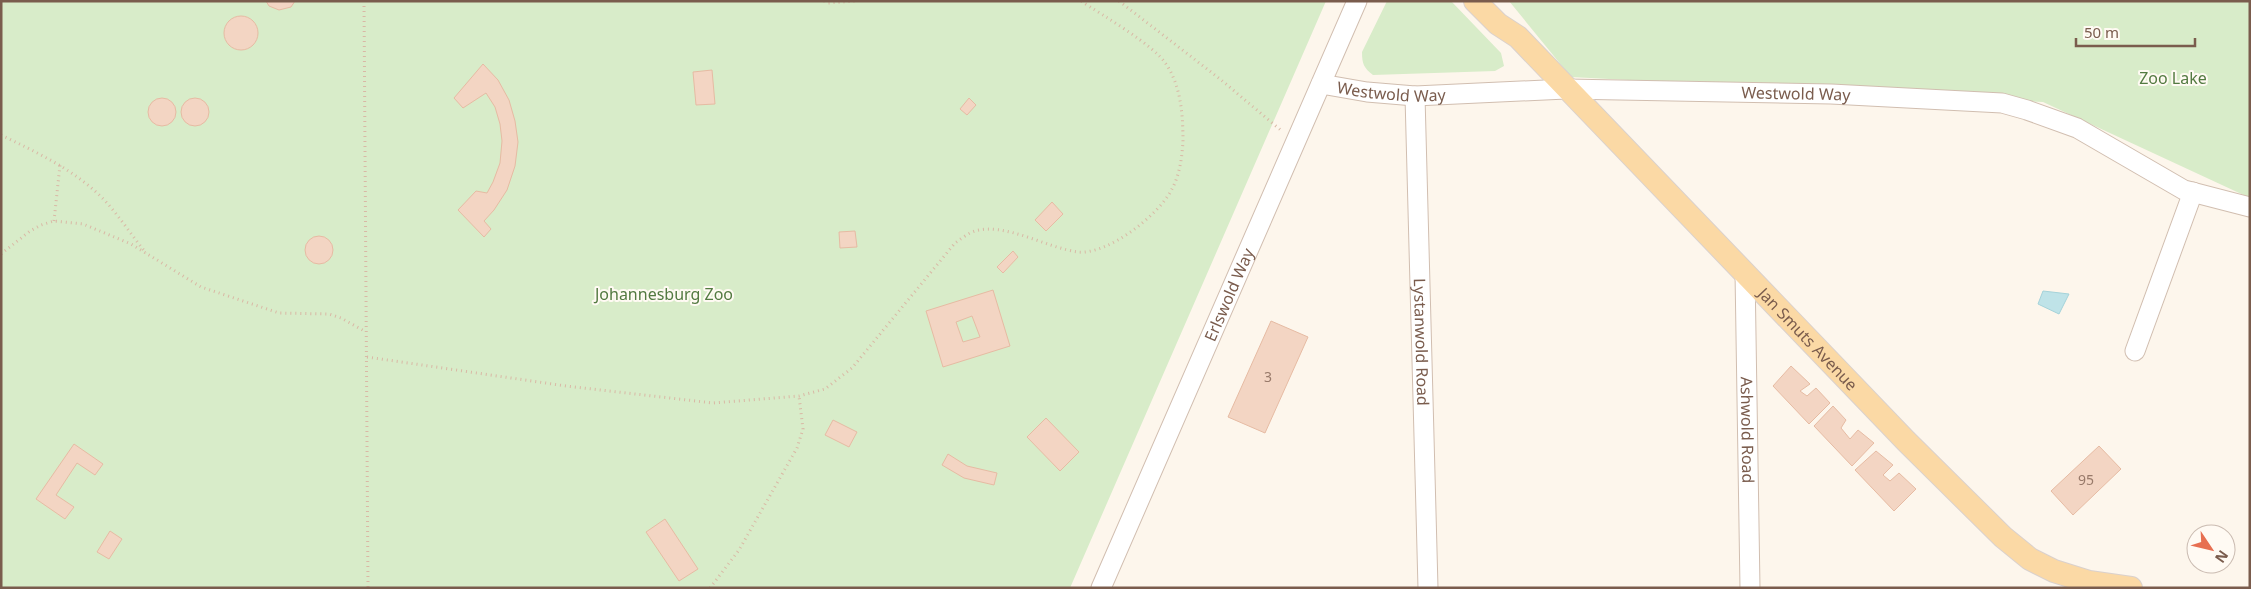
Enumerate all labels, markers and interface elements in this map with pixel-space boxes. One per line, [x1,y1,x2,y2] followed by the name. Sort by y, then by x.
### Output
[2076,15,2195,47] scale bar
[2084,22,2119,42] text: 50 m
[2139,67,2207,89] park label: Zoo Lake
[1335,76,1447,107] street label: Westwold Way
[1741,81,1852,106] street label: Westwold Way
[1199,244,1259,345] street label: Erlswold Way
[1409,278,1434,406] street label: Lystanwold Road
[1752,281,1863,395] street label: Jan Smuts Avenue
[593,283,733,305] park label: Johannesburg Zoo
[1264,367,1272,386] house number: 3
[1736,376,1759,483] street label: Ashwold Road
[2078,470,2094,489] house number: 95
[2186,524,2236,574] north arrow
[2211,547,2233,567] text: N

